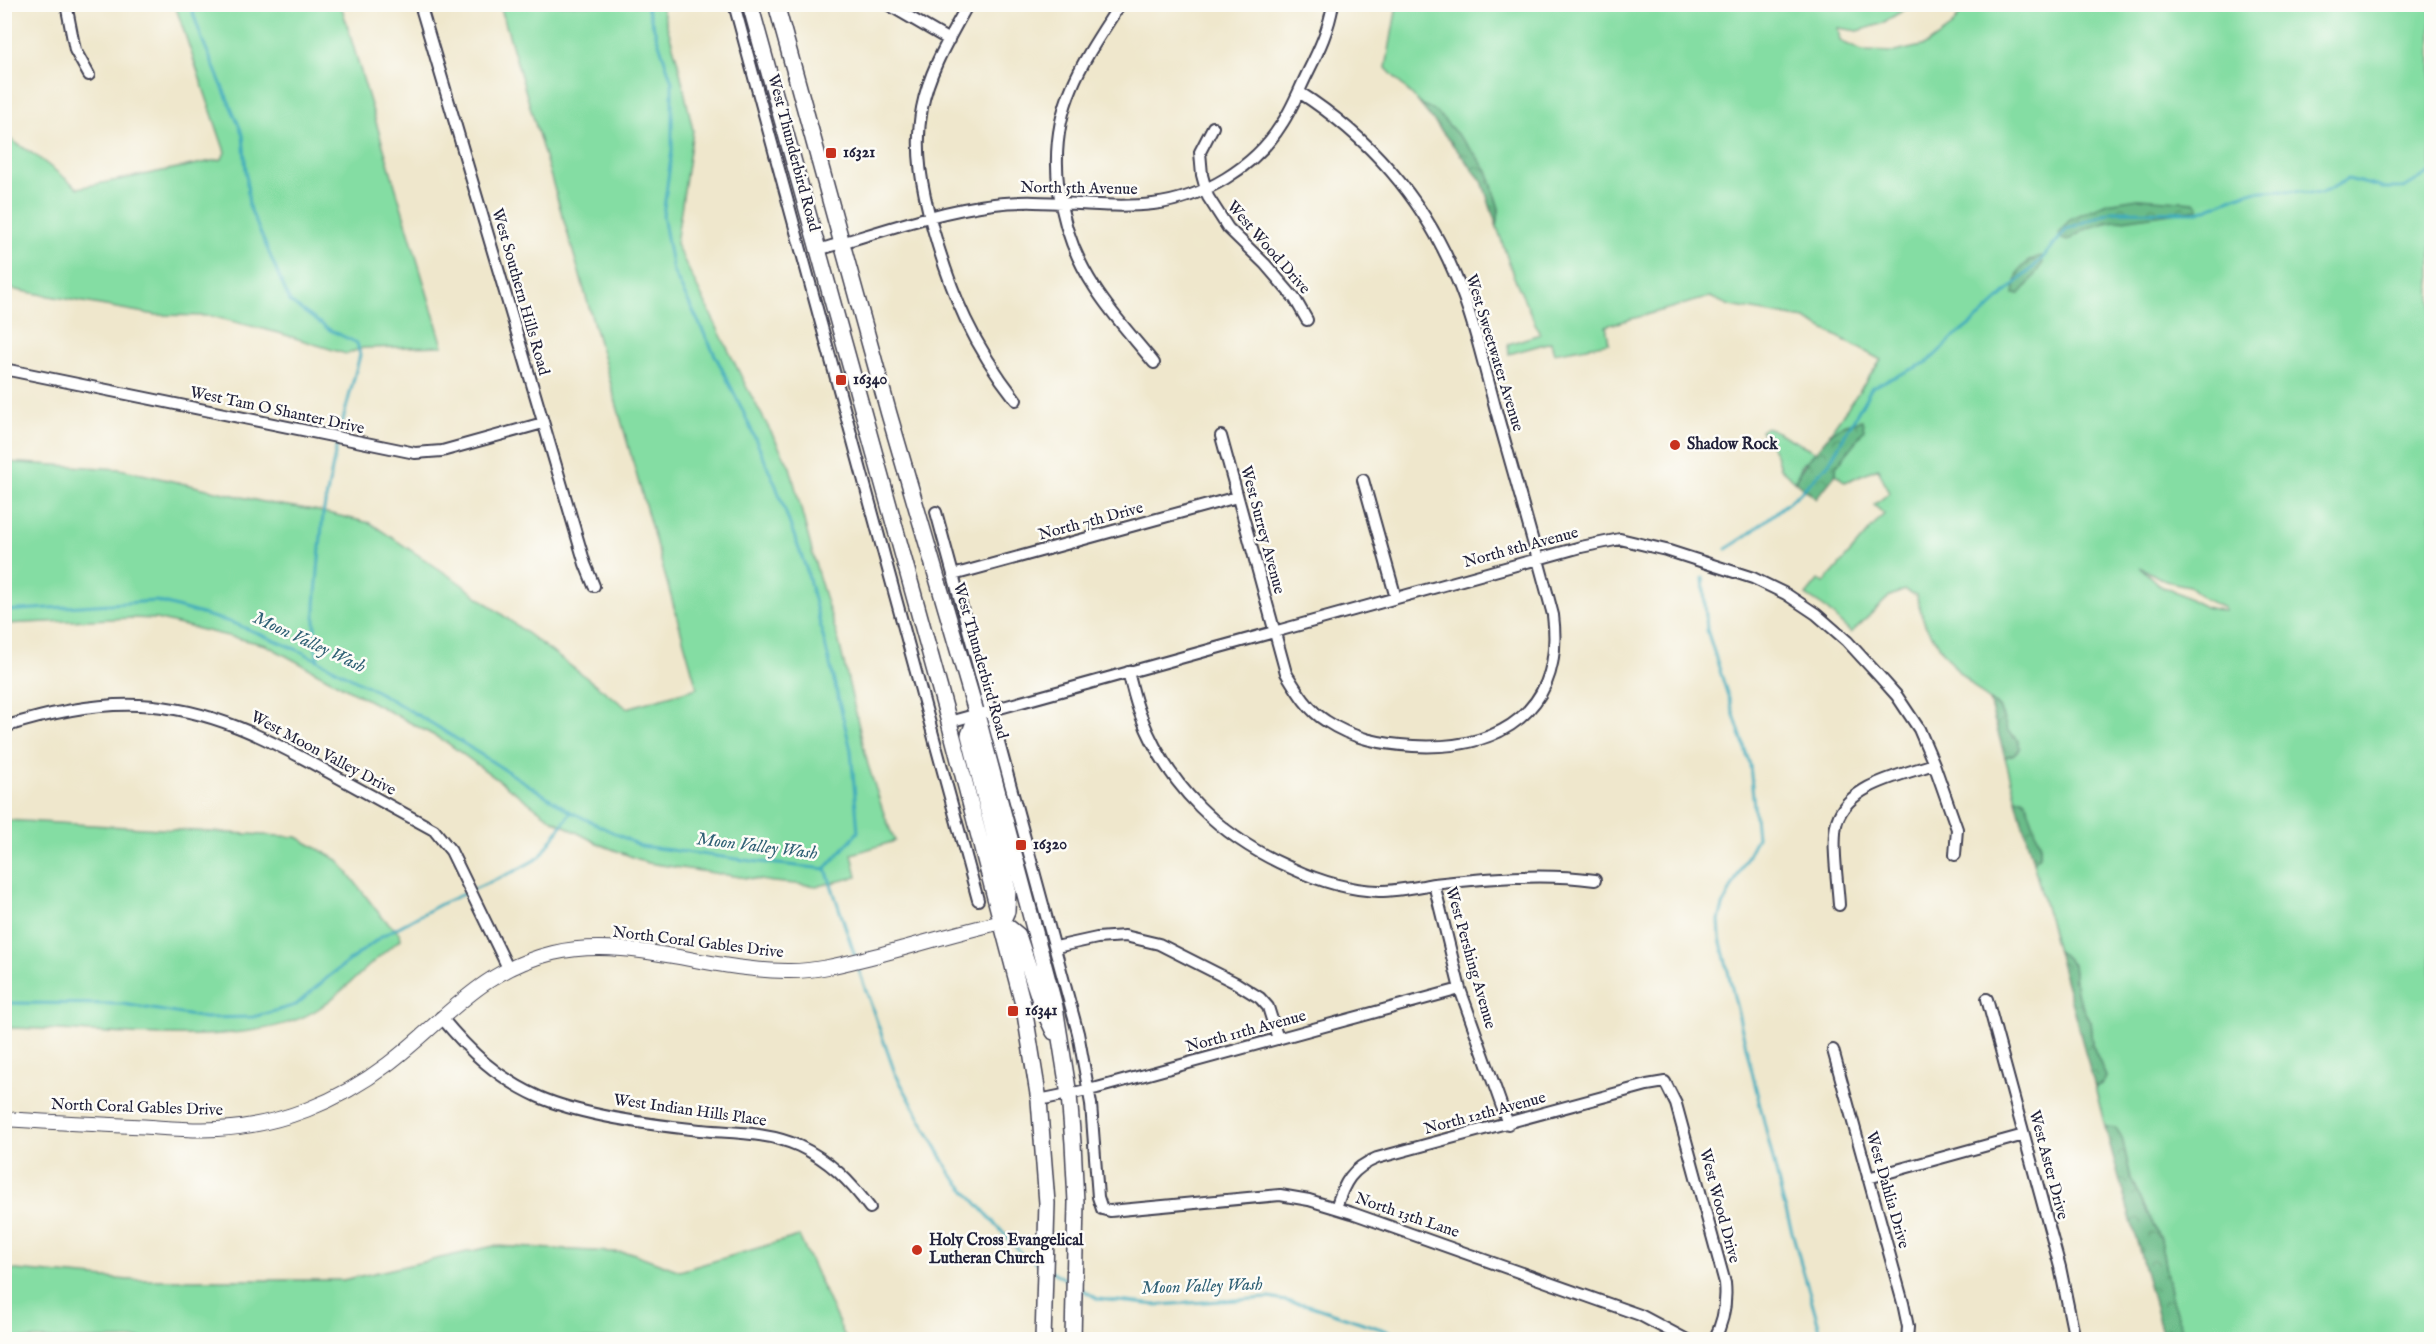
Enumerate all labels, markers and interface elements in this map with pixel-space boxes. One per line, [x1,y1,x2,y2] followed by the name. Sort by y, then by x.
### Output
[762,72,824,234] street label: West Thunderbird Road
[843,143,875,163] place label: 16321
[824,146,838,160] marker: 16321
[1020,178,1138,200] street label: North 5th Avenue
[1222,197,1314,299] street label: West Wood Drive
[487,206,554,378] street label: West Southern Hills Road
[1461,272,1527,434] street label: West Sweetwater Avenue
[853,370,888,390] place label: 16340
[834,373,848,387] marker: 16340
[188,383,366,439] street label: West Tam O Shanter Drive
[1687,435,1778,455] place label: Shadow Rock
[1668,438,1682,452] marker: Shadow Rock
[1235,464,1289,596] street label: West Surrey Avenue
[1036,498,1146,546] street label: North 7th Drive
[1461,523,1581,573] street label: North 8th Avenue
[948,580,1012,742] street label: West Thunderbird Road
[249,607,369,679] water label: Moon Valley Wash
[247,707,399,801] street label: West Moon Valley Drive
[695,828,819,866] water label: Moon Valley Wash
[1033,835,1067,855] place label: 16320
[1014,838,1028,852] marker: 16320
[1440,885,1500,1031] street label: West Pershing Avenue
[611,923,785,963] street label: North Coral Gables Drive
[1025,1001,1058,1021] place label: 16341
[1006,1004,1020,1018] marker: 16341
[1184,1006,1308,1058] street label: North 11th Avenue
[1422,1088,1548,1140] street label: North 12th Avenue
[612,1090,768,1132] street label: West Indian Hills Place
[51,1095,223,1121] street label: North Coral Gables Drive
[2024,1108,2072,1222] street label: West Aster Drive
[1861,1129,1913,1251] street label: West Dahlia Drive
[1694,1147,1744,1265] street label: West Wood Drive
[1352,1189,1462,1243] street label: North 13th Lane
[929,1231,1084,1269] place label: Holy Cross Evangelical Lutheran Church
[910,1243,924,1257] marker: Holy Cross Evangelical Lutheran Church
[1141,1273,1264,1301] water label: Moon Valley Wash

